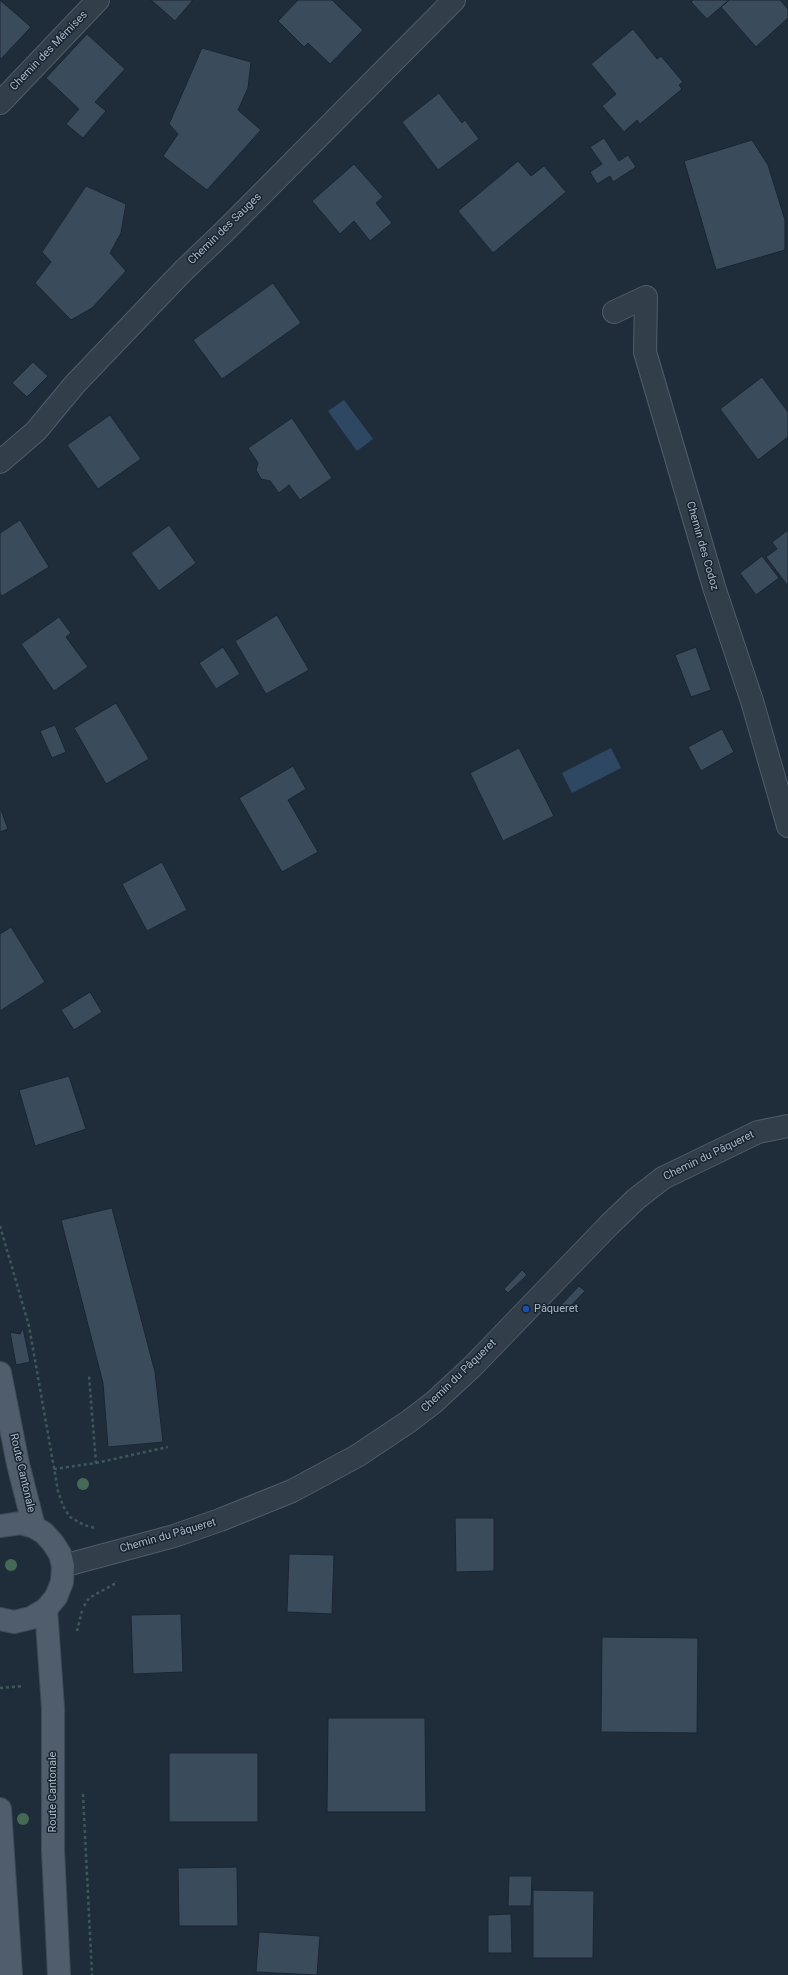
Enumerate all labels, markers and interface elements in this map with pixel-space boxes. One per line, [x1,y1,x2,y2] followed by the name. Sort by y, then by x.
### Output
[8,8,90,94] street label: Chemin des Mémises
[186,191,264,267] street label: Chemin des Sauges
[683,500,721,592] street label: Chemin des Codoz
[662,1128,756,1184] street label: Chemin du Pâqueret
[534,1302,578,1316] place label: Pâqueret
[521,1304,531,1314] marker: Pâqueret
[419,1337,499,1415] street label: Chemin du Pâqueret
[6,1432,38,1514] street label: Route Cantonale
[118,1516,218,1556] street label: Chemin du Pâqueret
[46,1752,60,1832] street label: Route Cantonale

